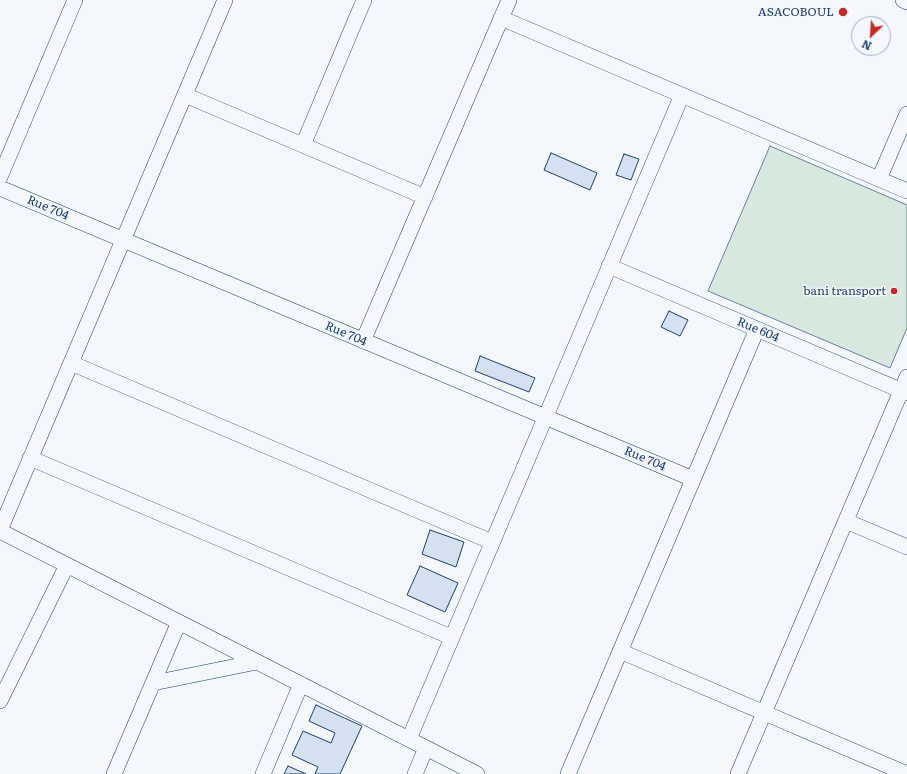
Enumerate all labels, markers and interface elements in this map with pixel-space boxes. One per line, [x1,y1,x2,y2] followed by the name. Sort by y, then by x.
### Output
[758,5,834,19] place label: ASACOBOUL
[837,6,849,18] marker: ASACOBOUL
[851,16,891,56] north arrow
[859,37,874,55] text: N
[25,193,71,223] street label: Rue 704
[803,284,886,298] place label: bani transport
[889,286,899,296] marker: bani transport
[735,315,781,345] street label: Rue 604
[323,319,369,349] street label: Rue 704
[622,444,668,474] street label: Rue 704

